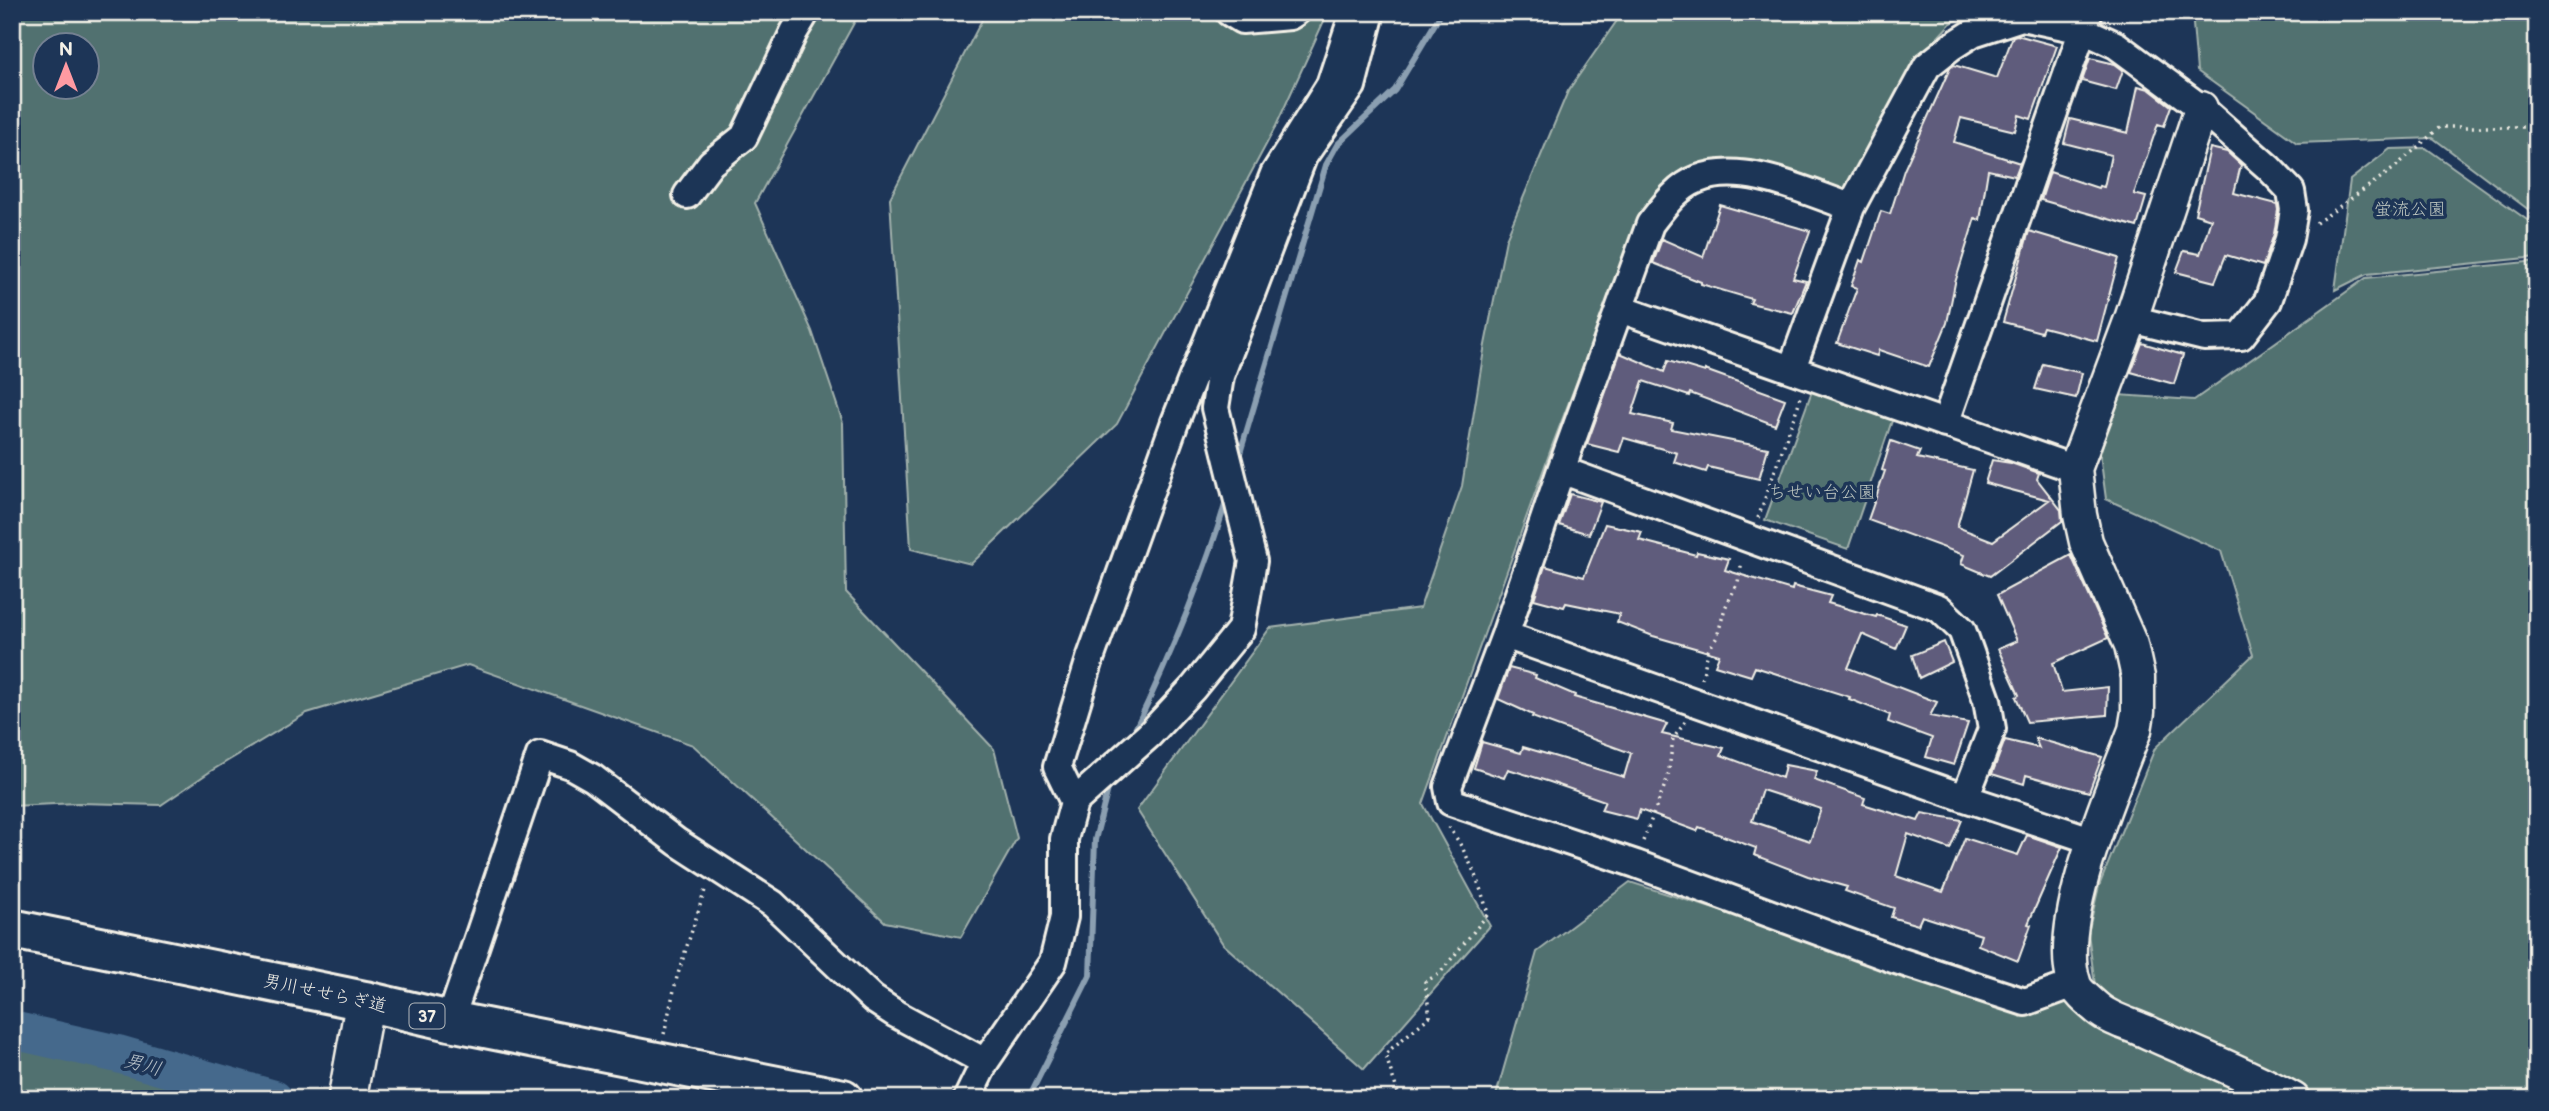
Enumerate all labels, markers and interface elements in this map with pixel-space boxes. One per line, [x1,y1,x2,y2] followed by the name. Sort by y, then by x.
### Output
[32,32,102,102] north arrow
[59,39,73,62] text: N
[2374,199,2446,220] park label: 蛍流公園
[1768,482,1876,503] park label: ちせい台公園
[261,970,389,1017] street label: 男川せせらぎ道
[410,1004,444,1028] road number: 37
[121,1049,164,1081] water label: 男川

